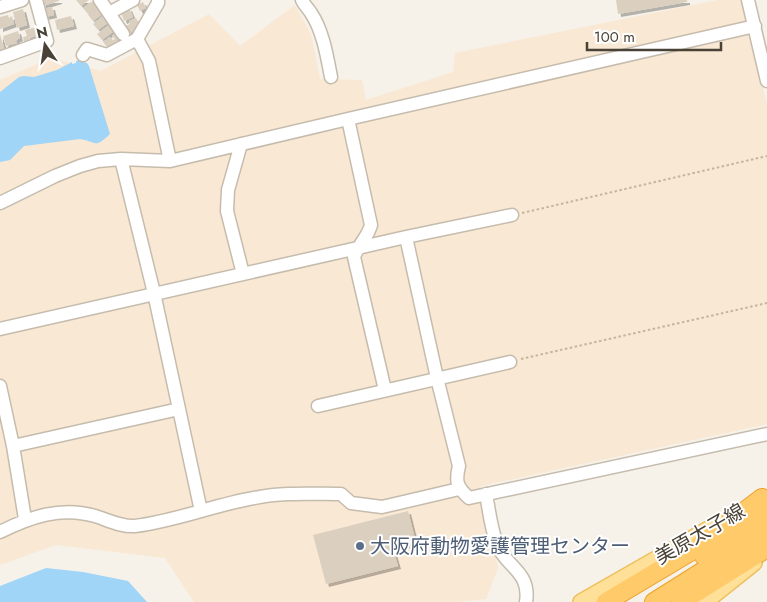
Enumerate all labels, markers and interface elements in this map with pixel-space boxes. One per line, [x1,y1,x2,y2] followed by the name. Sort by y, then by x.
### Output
[20,20,70,70] north arrow
[587,20,721,52] scale bar
[34,21,50,43] text: N
[594,26,635,48] text: 100 m
[649,496,751,572] street label: 美原太子線
[370,532,630,561] place label: 大阪府動物愛護管理センター
[354,540,366,552] marker: 大阪府動物愛護管理センター

